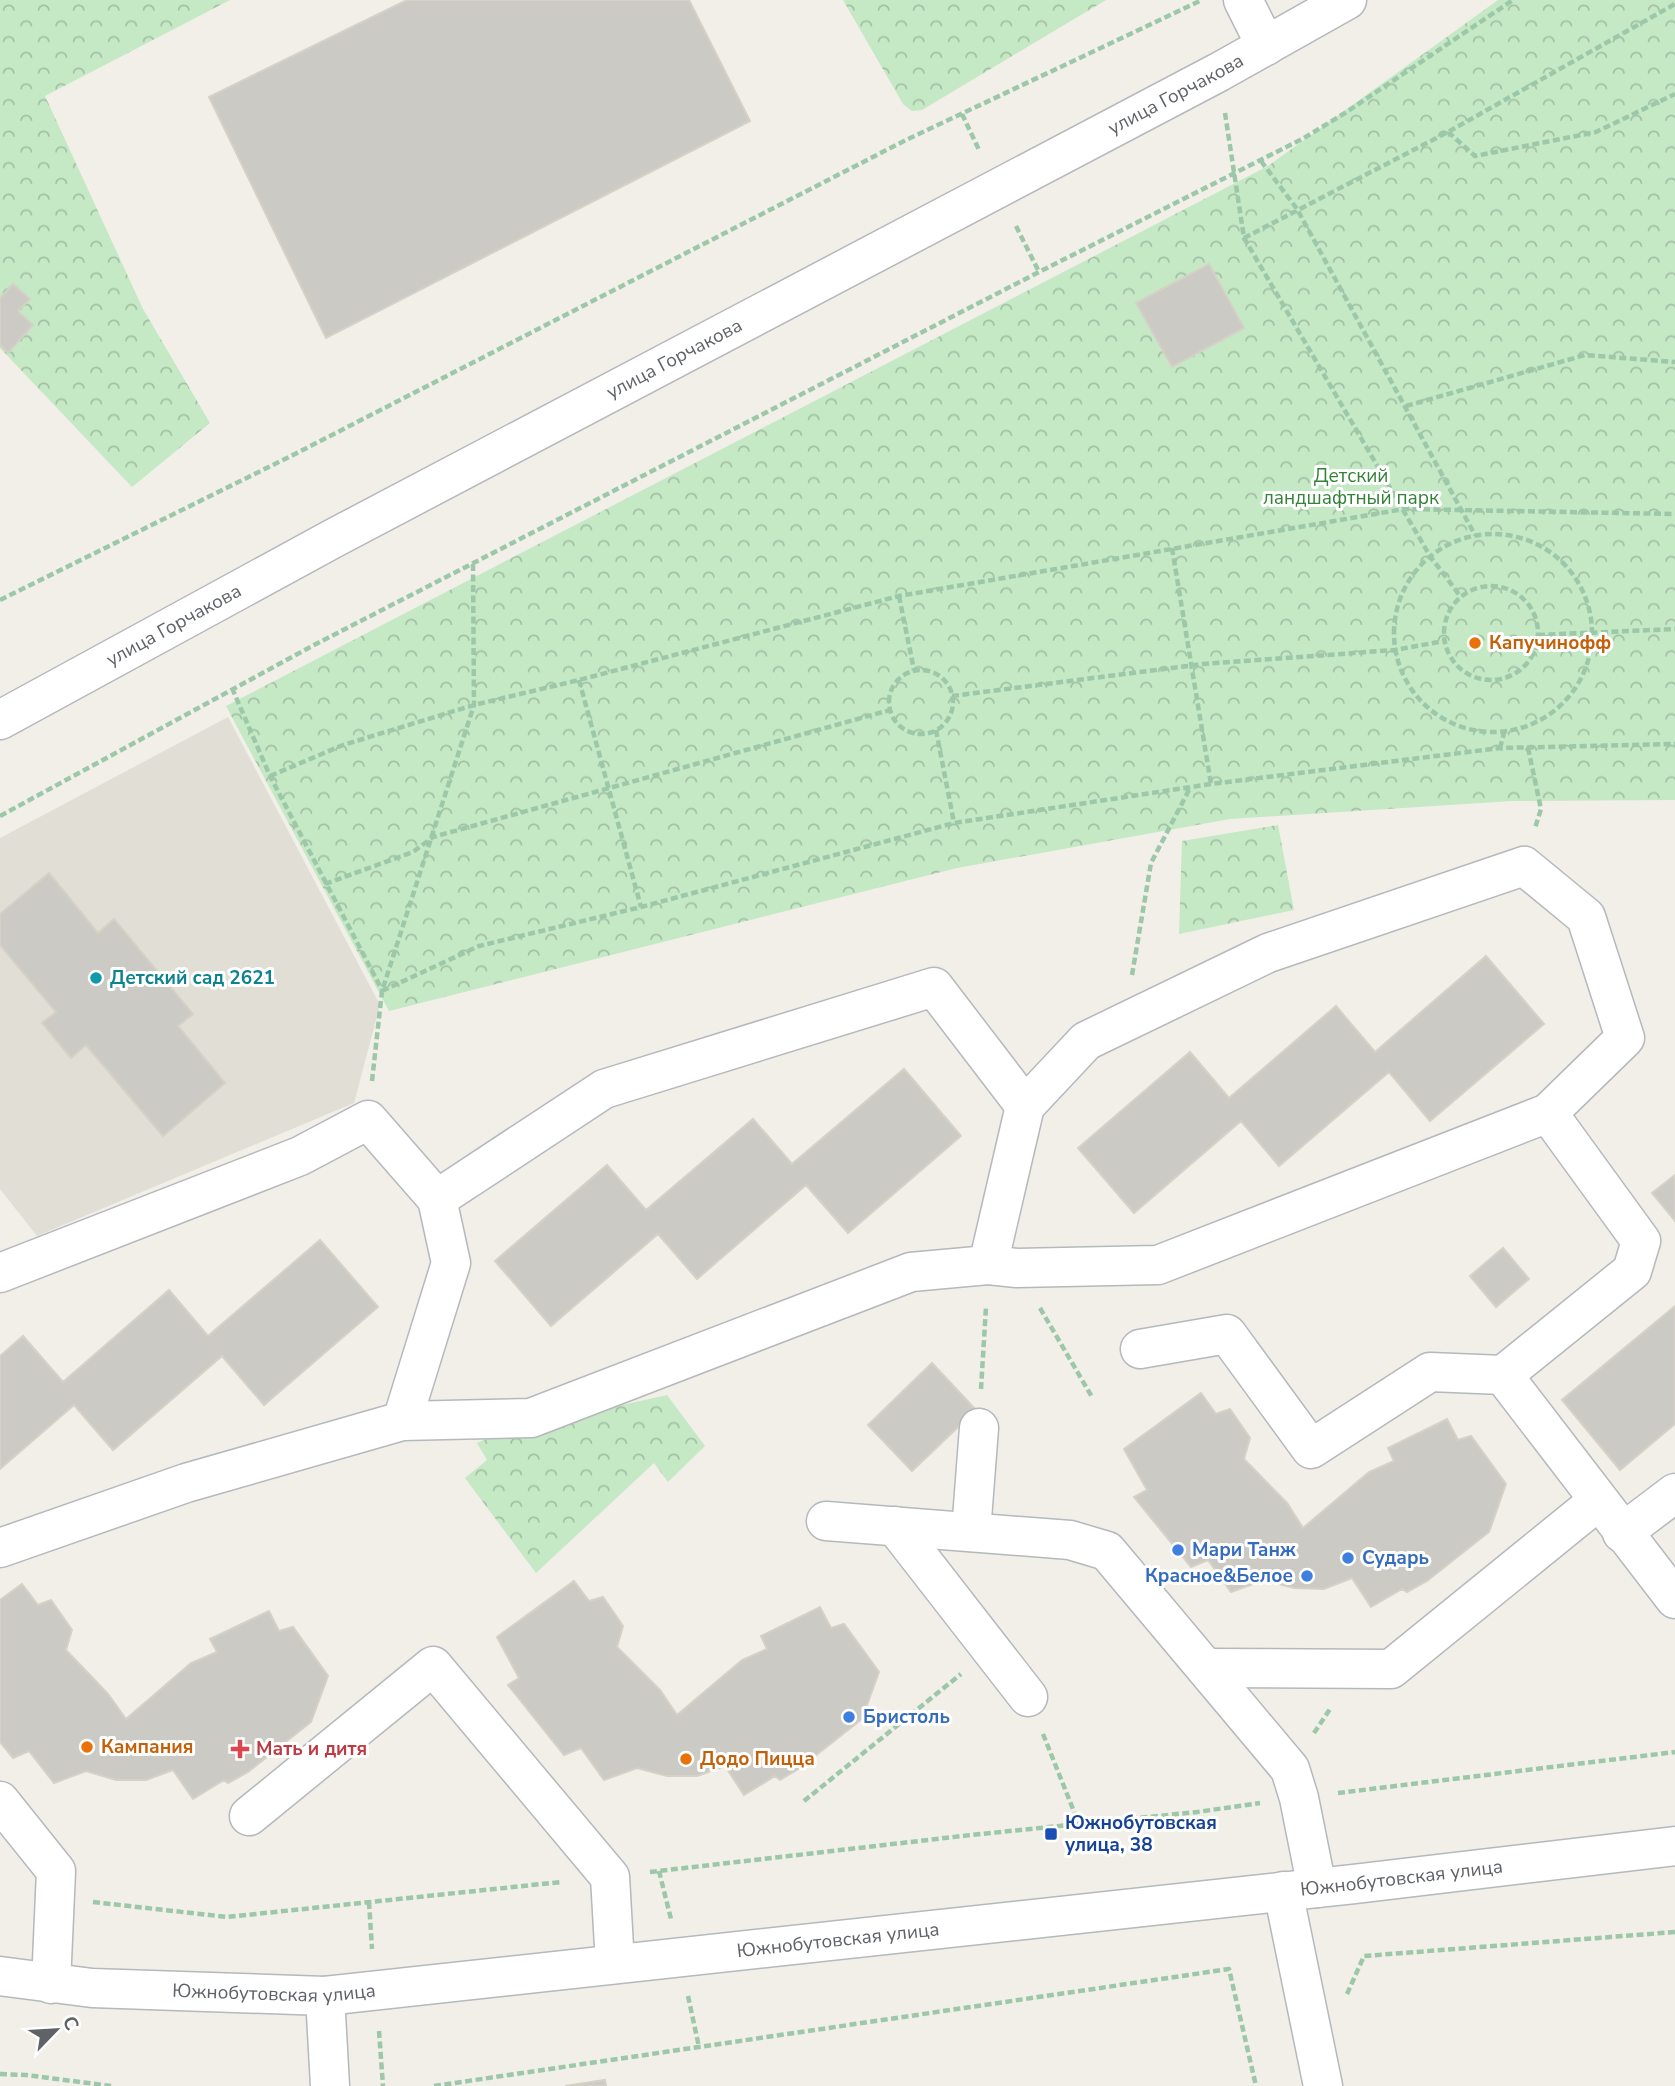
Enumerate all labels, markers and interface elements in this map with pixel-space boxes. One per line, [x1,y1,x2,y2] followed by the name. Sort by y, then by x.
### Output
[1104,48,1248,141] street label: улица Горчакова
[602,312,747,405] street label: улица Горчакова
[1263,463,1439,511] park label: Детский ландшафтный парк
[102,578,246,673] street label: улица Горчакова
[1489,630,1611,656] place label: Капучинофф
[1467,635,1483,651] marker: Капучинофф
[110,965,275,991] place label: Детский сад 2621
[88,970,104,986] marker: Детский сад 2621
[1192,1537,1296,1563] place label: Мари Танж
[1170,1542,1186,1558] marker: Мари Танж
[1362,1545,1429,1571] place label: Сударь
[1340,1550,1356,1566] marker: Сударь
[1145,1563,1293,1589] place label: Красное&Белое
[1299,1568,1315,1584] marker: Красное&Белое
[863,1704,950,1730] place label: Бристоль
[841,1709,857,1725] marker: Бристоль
[101,1734,193,1760] place label: Кампания
[256,1736,367,1762] place label: Мать и дитя
[79,1739,95,1755] marker: Кампания
[230,1739,250,1759] marker: Мать и дитя
[700,1746,815,1772] place label: Додо Пицца
[678,1751,694,1767] marker: Додо Пицца
[1065,1810,1217,1858] place label: Южнобутовская улица, 38
[1043,1826,1059,1842] marker: Южнобутовская улица, 38
[1299,1853,1504,1903] street label: Южнобутовская улица
[735,1916,941,1964] street label: Южнобутовская улица
[172,1978,377,2009] street label: Южнобутовская улица
[21,1995,91,2065] north arrow
[56,2012,85,2035] text: С

